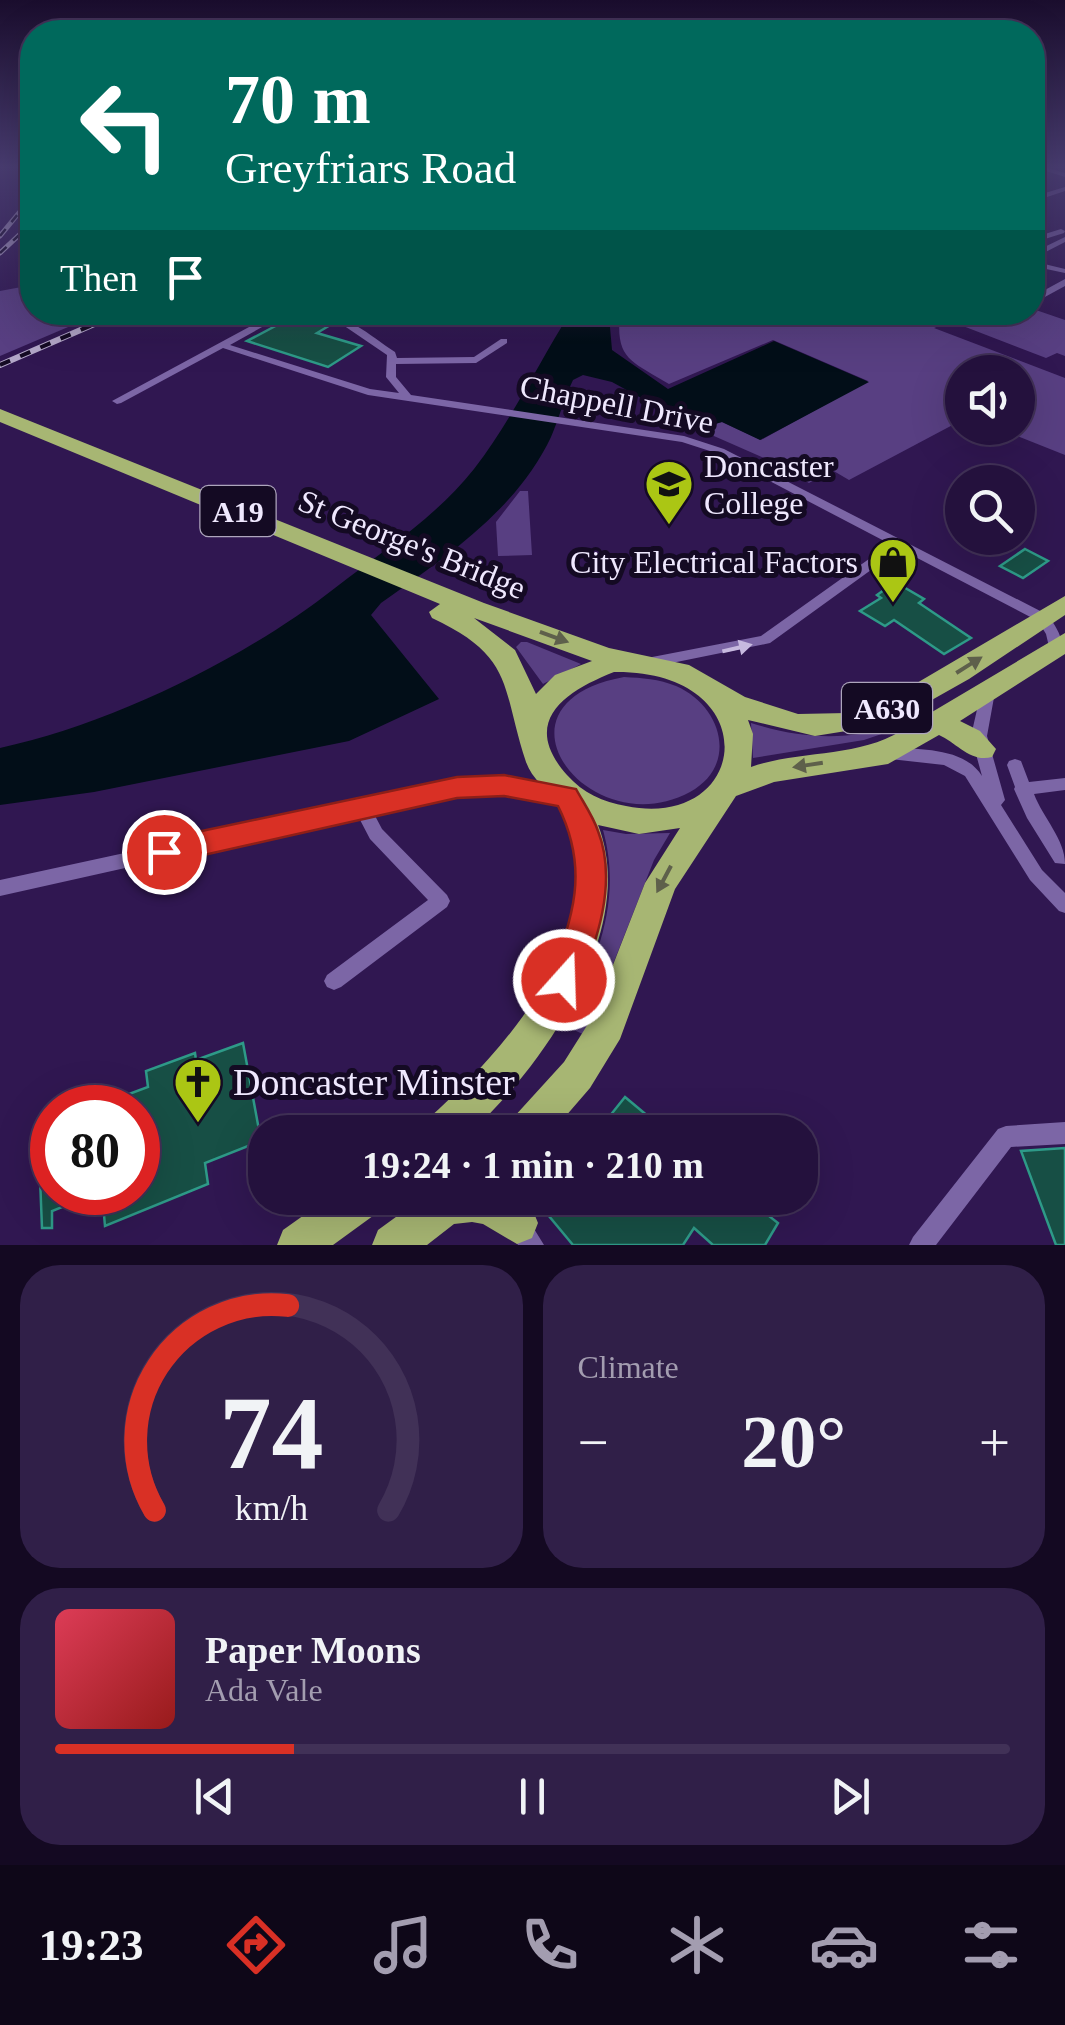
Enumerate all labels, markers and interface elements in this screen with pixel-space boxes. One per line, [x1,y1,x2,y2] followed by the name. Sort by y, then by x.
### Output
[60,60,190,190] icon: left
[225,61,371,138] text: 70 m
[225,143,516,193] text: Greyfriars Road
[158,250,213,305] icon: arrive
[60,257,138,299] text: Then
[945,355,1035,555] map controls
[945,355,1035,445] button: sound
[517,368,717,440] street label: Chappell Drive
[704,448,834,521] place label: Doncaster College
[643,458,695,526] school or university icon: Doncaster College
[945,465,1035,555] button: search
[293,482,531,606] street label: St George's Bridge
[200,486,276,536] road number: A19
[867,536,919,604] shop icon: City Electrical Factors
[570,544,858,580] place label: City Electrical Factors
[540,630,570,645] one-way arrow
[722,639,753,655] one-way arrow
[955,657,983,675] one-way arrow
[842,683,932,733] road number: A630
[792,757,823,773] one-way arrow
[122,810,207,895] pin
[137,825,192,880] icon: arrive
[656,865,673,894] one-way arrow
[512,928,616,1032] position arrow
[172,1056,224,1124] church icon: Doncaster Minster
[233,1061,515,1103] place label: Doncaster Minster
[30,1085,160,1215] speed limit sign: 80
[362,1144,704,1186] text: 19:24 · 1 min · 210 m
[578,1349,679,1385] text: Climate
[219,1375,323,1490] text: 74
[741,1400,846,1483] text: 20°
[578,1412,609,1473] text: −
[979,1412,1010,1473] text: +
[235,1488,308,1528] text: km/h
[205,1629,421,1671] text: Paper Moons
[205,1672,323,1708] text: Ada Vale
[187,1769,242,1824] icon: previous
[505,1769,560,1824] icon: pause
[823,1769,878,1824] icon: next
[221,1910,291,1980] icon: directions
[368,1910,438,1980] icon: music
[515,1910,585,1980] icon: phone
[662,1910,732,1980] icon: climate
[809,1910,879,1980] icon: car
[956,1910,1026,1980] icon: filters
[39,1920,144,1970] text: 19:23

